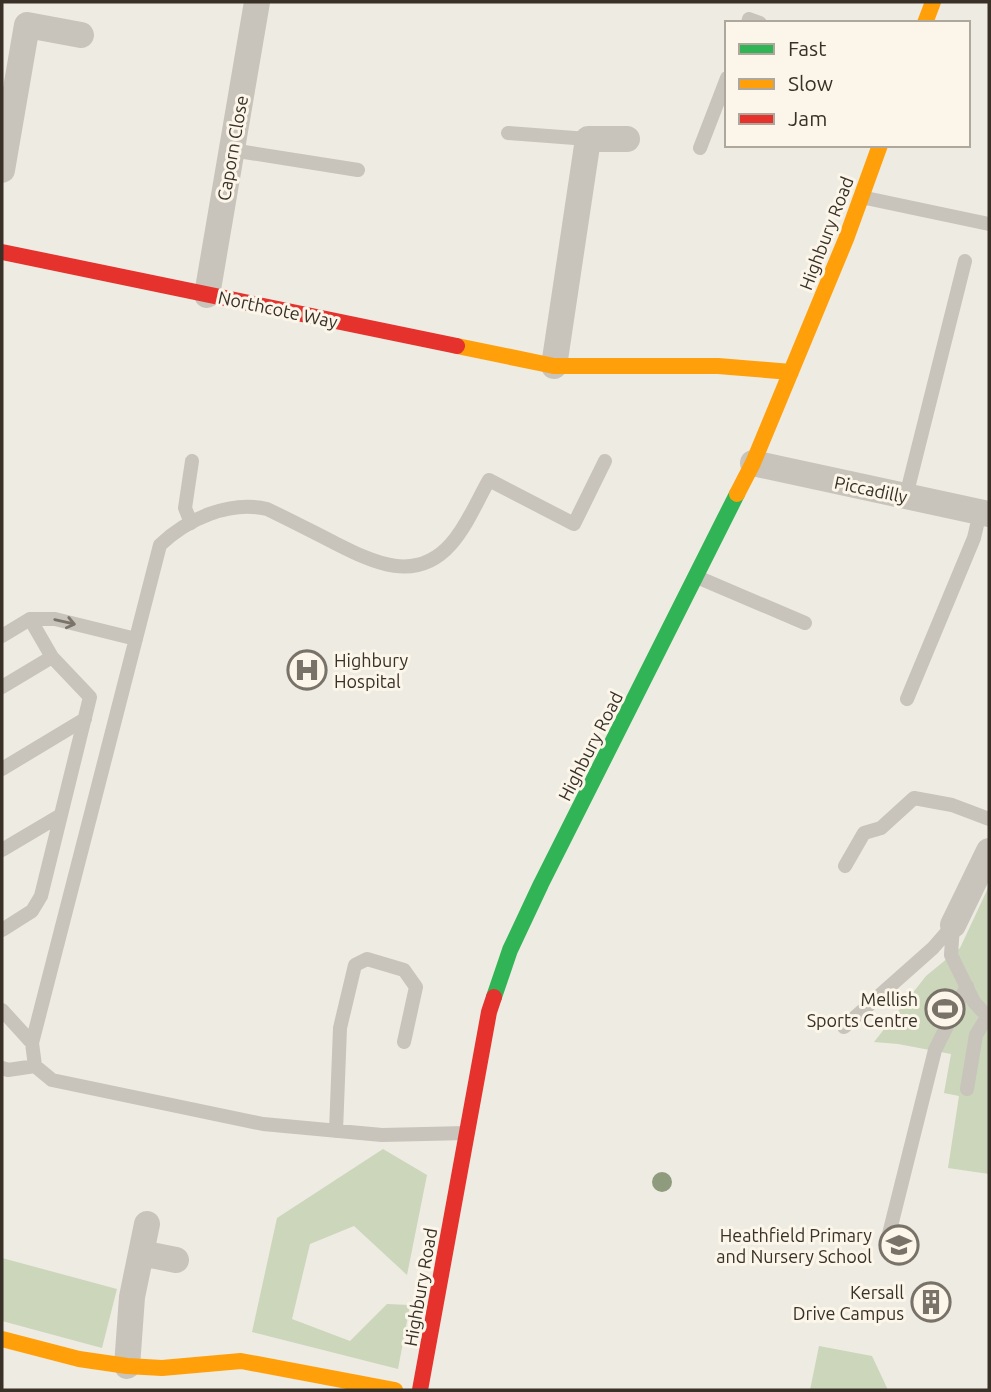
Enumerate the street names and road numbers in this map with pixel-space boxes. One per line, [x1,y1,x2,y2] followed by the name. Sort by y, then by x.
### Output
[213,94,251,202] street label: Caporn Close
[795,173,857,293] street label: Highbury Road
[216,287,340,331] street label: Northcote Way
[833,472,910,507] street label: Piccadilly
[554,688,626,804] street label: Highbury Road
[400,1226,440,1348] street label: Highbury Road

